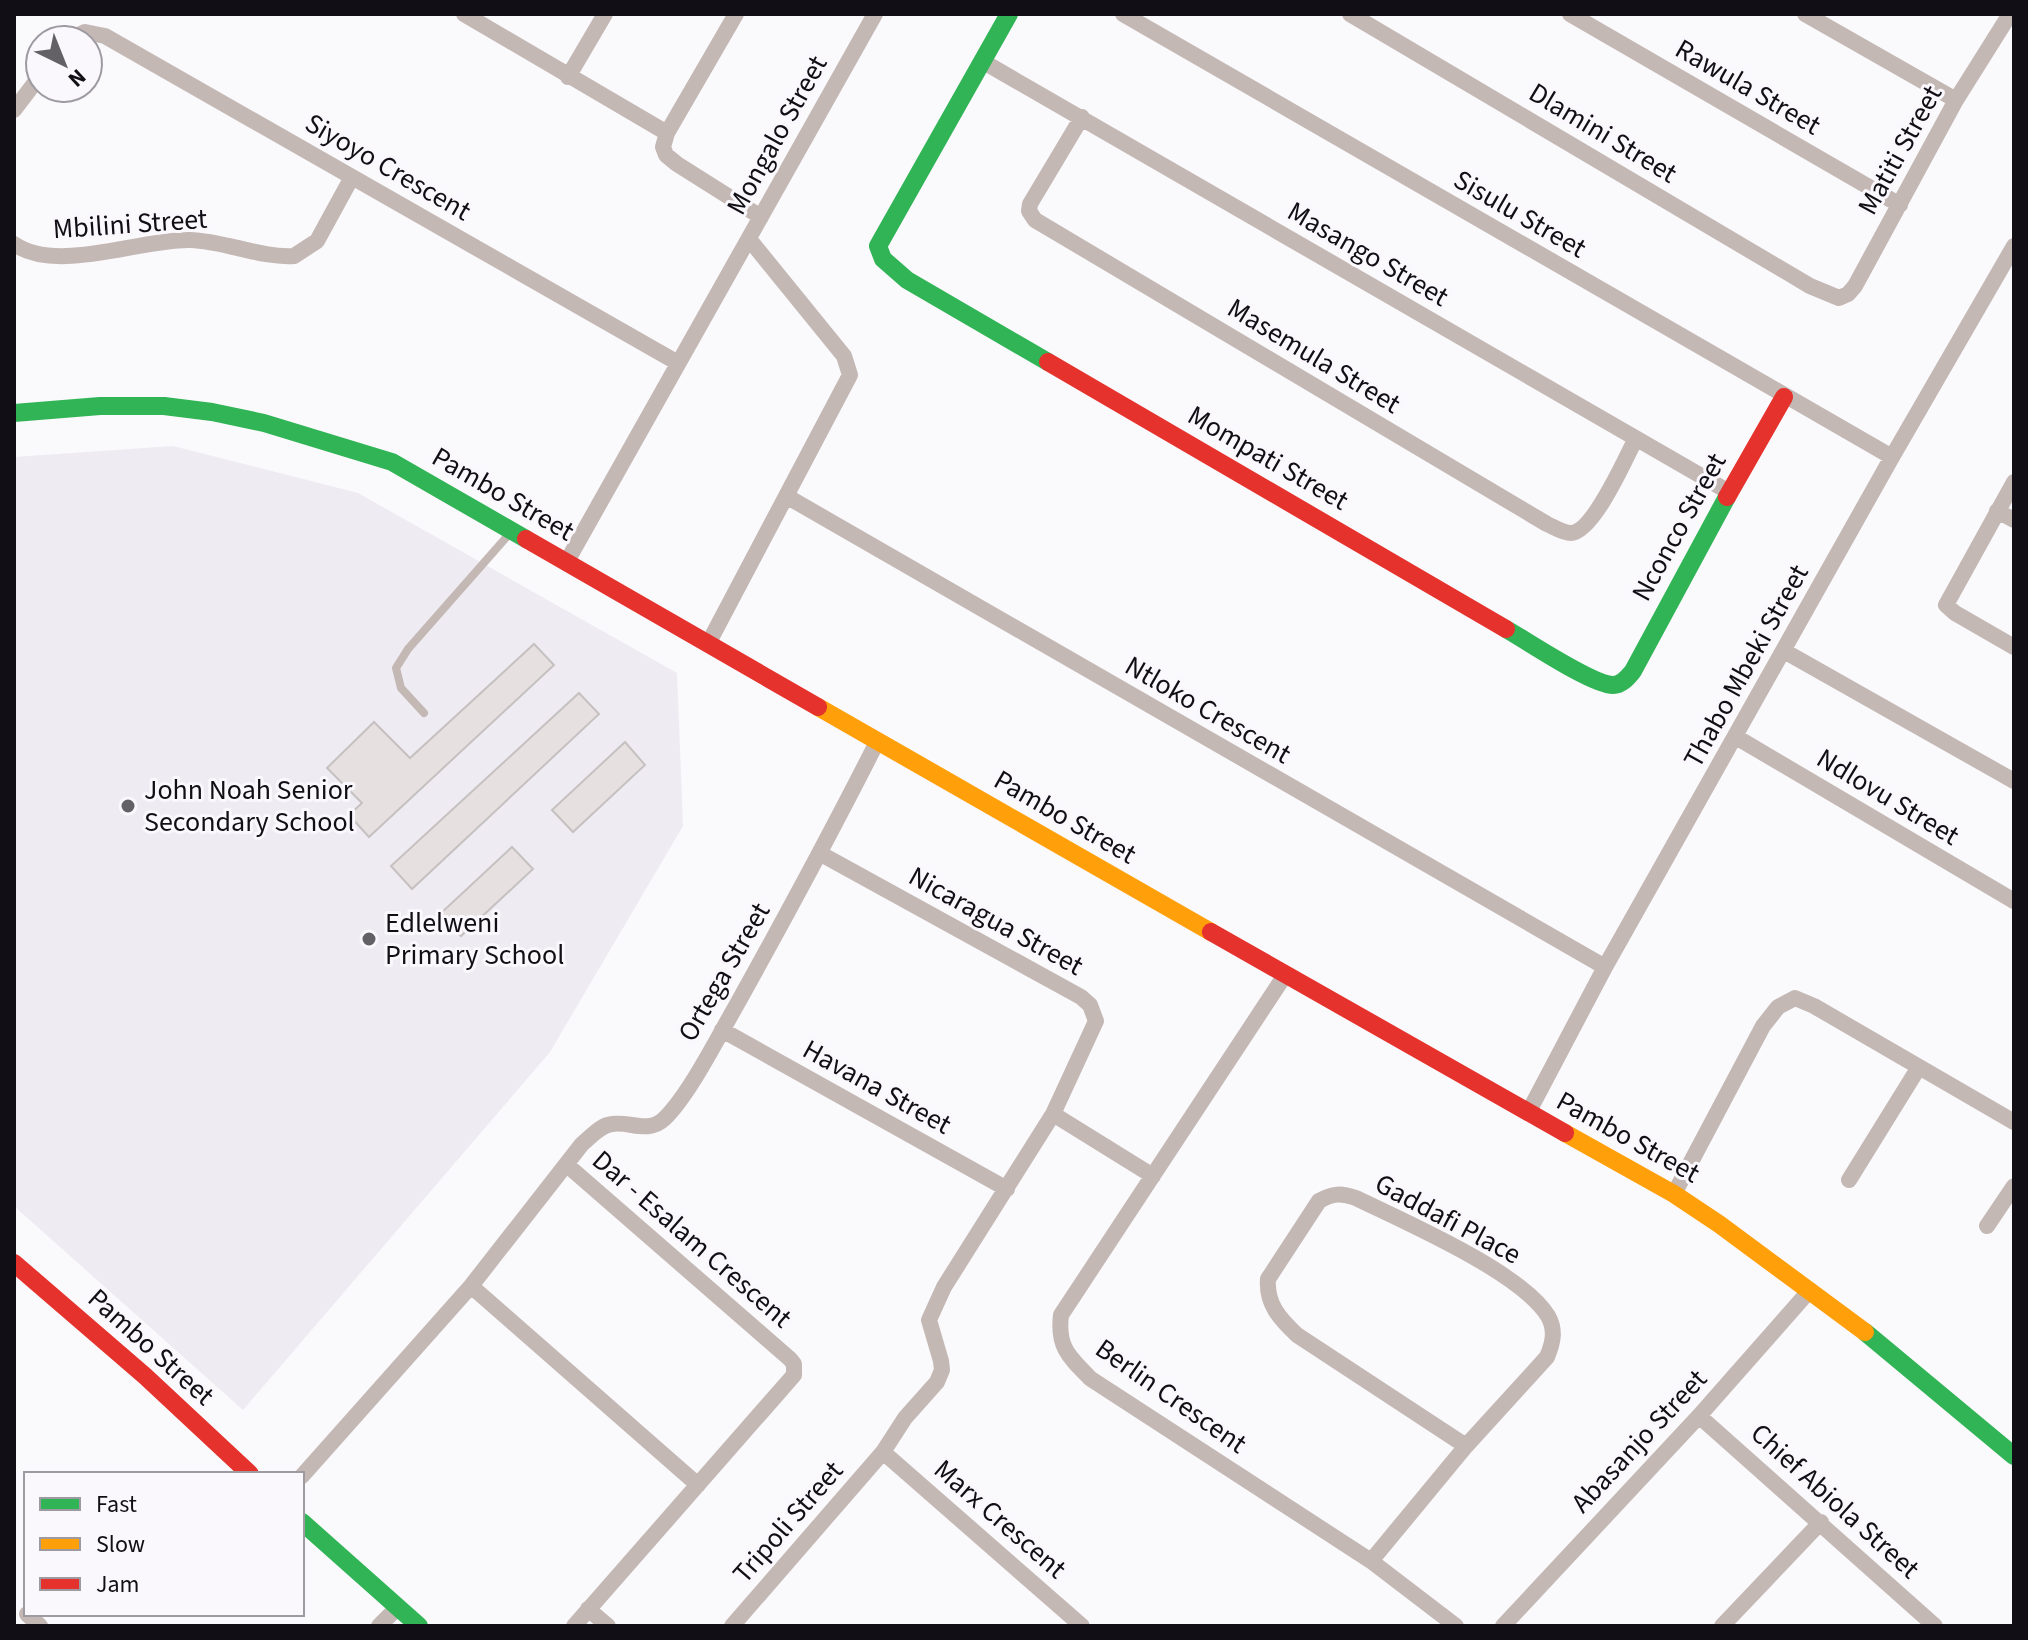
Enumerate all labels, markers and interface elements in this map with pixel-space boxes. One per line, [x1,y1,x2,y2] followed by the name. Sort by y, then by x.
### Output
[24,24,104,104] north arrow
[1668,29,1829,145] street label: Rawula Street
[717,48,838,222] street label: Mongalo Street
[61,61,93,95] text: N
[1521,73,1685,193] street label: Dlamini Street
[1848,78,1952,222] street label: Matiti Street
[298,103,479,231] street label: Siyoyo Crescent
[1446,160,1594,268] street label: Sisulu Street
[1280,192,1457,317] street label: Masango Street
[51,199,209,249] street label: Mbilini Street
[1220,288,1409,424] street label: Masemula Street
[1180,396,1356,521] street label: Mompati Street
[424,437,582,551] street label: Pambo Street
[1622,445,1736,608] street label: Nconco Street
[1674,557,1819,775] street label: Thabo Mbeki Street
[1117,646,1299,774] street label: Ntloko Crescent
[1809,739,1967,856] street label: Ndlovu Street
[986,760,1144,874] street label: Pambo Street
[144,770,355,842] place label: John Noah Senior Secondary School
[119,797,137,815] marker: John Noah Senior Secondary School
[901,856,1091,986] street label: Nicaragua Street
[668,895,780,1049] street label: Ortega Street
[385,903,564,975] place label: Edlelweni Primary School
[360,930,378,948] marker: Edlelweni Primary School
[796,1030,959,1145] street label: Havana Street
[1549,1081,1707,1193] street label: Pambo Street
[583,1141,801,1338] street label: Dar - Esalam Crescent
[1368,1164,1528,1274] street label: Gaddafi Place
[79,1279,224,1415] street label: Pambo Street
[1087,1329,1255,1463] street label: Berlin Crescent
[1562,1360,1717,1522] street label: Abasanjo Street
[1742,1414,1929,1588] street label: Chief Abiola Street
[925,1450,1075,1588] street label: Marx Crescent
[723,1452,853,1592] street label: Tripoli Street
[24,1472,304,1616] legend
[96,1487,137,1522] text: Fast
[96,1527,145,1562] text: Slow
[96,1567,140,1602] text: Jam

